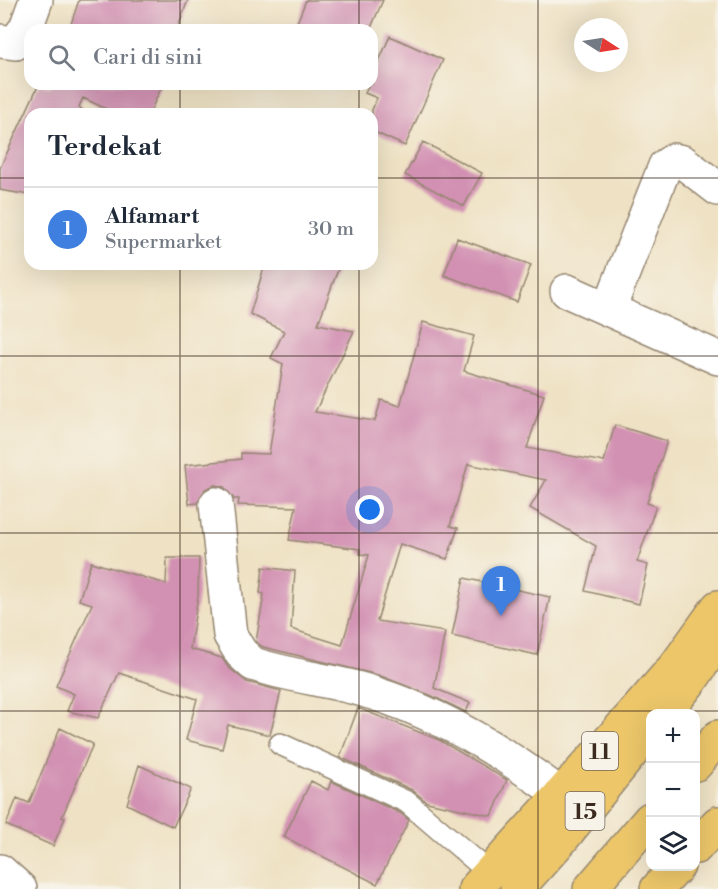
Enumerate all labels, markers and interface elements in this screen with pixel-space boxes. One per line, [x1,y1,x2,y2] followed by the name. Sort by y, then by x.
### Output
[574,18,628,72] north arrow
[24,24,378,90] search box
[45,41,78,74] icon: search
[93,44,203,71] text: Cari di sini
[48,131,161,163] text: Terdekat
[105,203,199,230] text: Alfamart
[63,217,72,242] text: 1
[308,217,354,242] text: 30 m
[105,230,222,255] text: Supermarket
[355,495,384,524] your location
[482,566,520,616] pin: 1
[646,709,700,871] map controls
[646,709,700,763] button: +
[582,732,618,770] road number: 11
[646,763,700,817] button: −
[566,792,604,830] road number: 15
[646,817,700,871] button: layers

